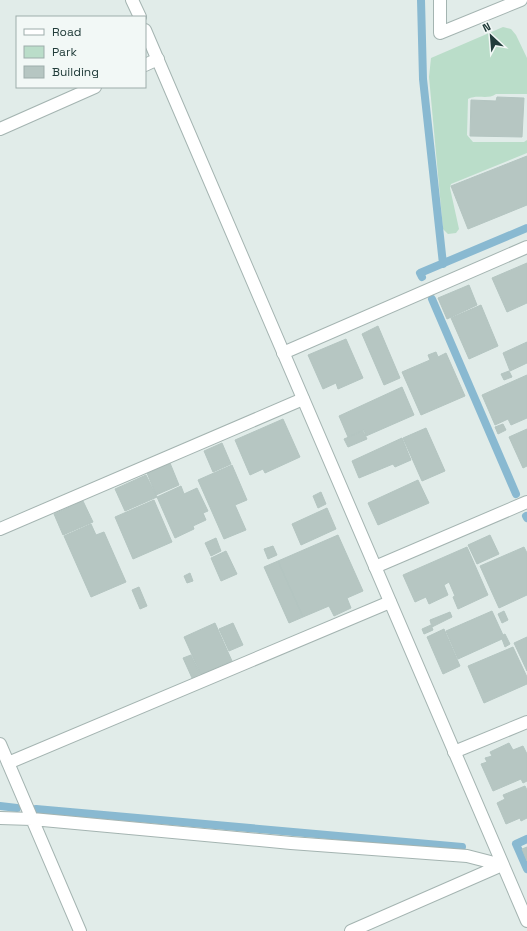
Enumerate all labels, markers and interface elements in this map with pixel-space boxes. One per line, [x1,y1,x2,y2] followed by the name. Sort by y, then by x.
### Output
[16,16,146,88] legend
[471,16,511,56] north arrow
[480,19,493,35] text: N
[52,24,81,40] text: Road
[52,44,77,60] text: Park
[52,64,99,80] text: Building

